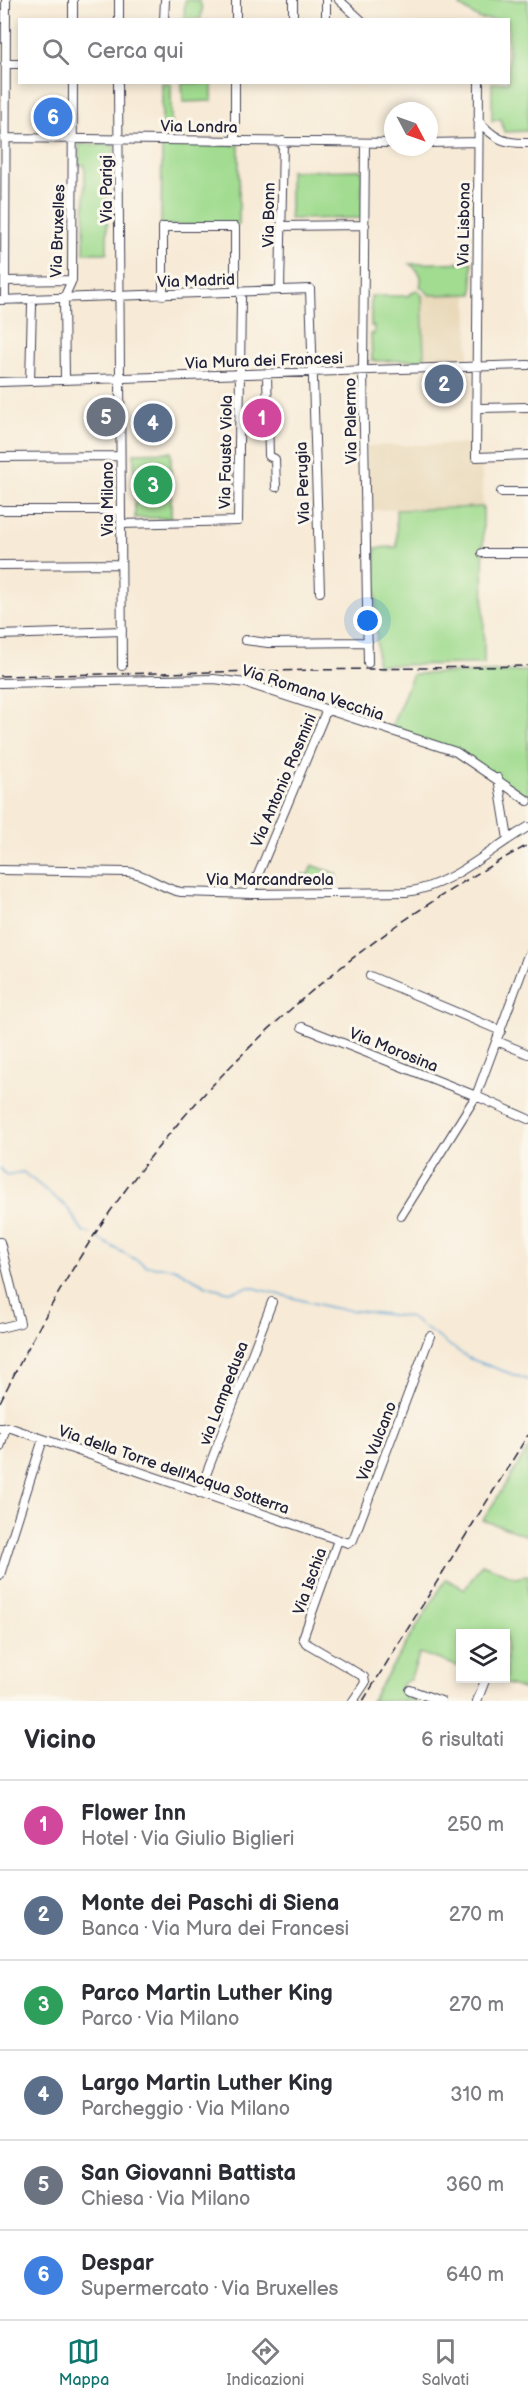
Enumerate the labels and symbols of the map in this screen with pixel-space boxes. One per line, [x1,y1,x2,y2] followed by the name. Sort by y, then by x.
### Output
[34,94,72,140] pin: 6
[384,102,438,156] north arrow
[160,117,238,138] street label: Via Londra
[98,155,117,223] street label: Via Parigi
[259,182,280,248] street label: Via Bonn
[454,182,475,266] street label: Via Lisbona
[47,184,70,278] street label: Via Bruxelles
[157,271,235,292] street label: Via Madrid
[185,349,343,374] street label: Via Mura dei Francesi
[424,362,464,406] pin: 2
[341,378,362,464] street label: Via Palermo
[86,394,126,440] pin: 5
[216,395,237,509] street label: Via Fausto Viola
[242,396,282,440] pin: 1
[134,400,172,446] pin: 4
[293,441,314,525] street label: Via Perugia
[99,461,118,537] street label: Via Milano
[134,462,172,508] pin: 3
[353,606,382,635] your location
[239,661,386,725] street label: Via Romana Vecchia
[248,711,321,850] street label: Via Antonio Rosmini
[206,871,334,890] street label: Via Marcandreola
[346,1024,441,1077] street label: Via Morosina
[196,1339,253,1449] street label: via Lampedusa
[354,1399,401,1484] street label: Via Vulcano
[56,1422,292,1519] street label: Via della Torre dell'Acqua Sotterra
[290,1545,331,1618] street label: Via Ischia

